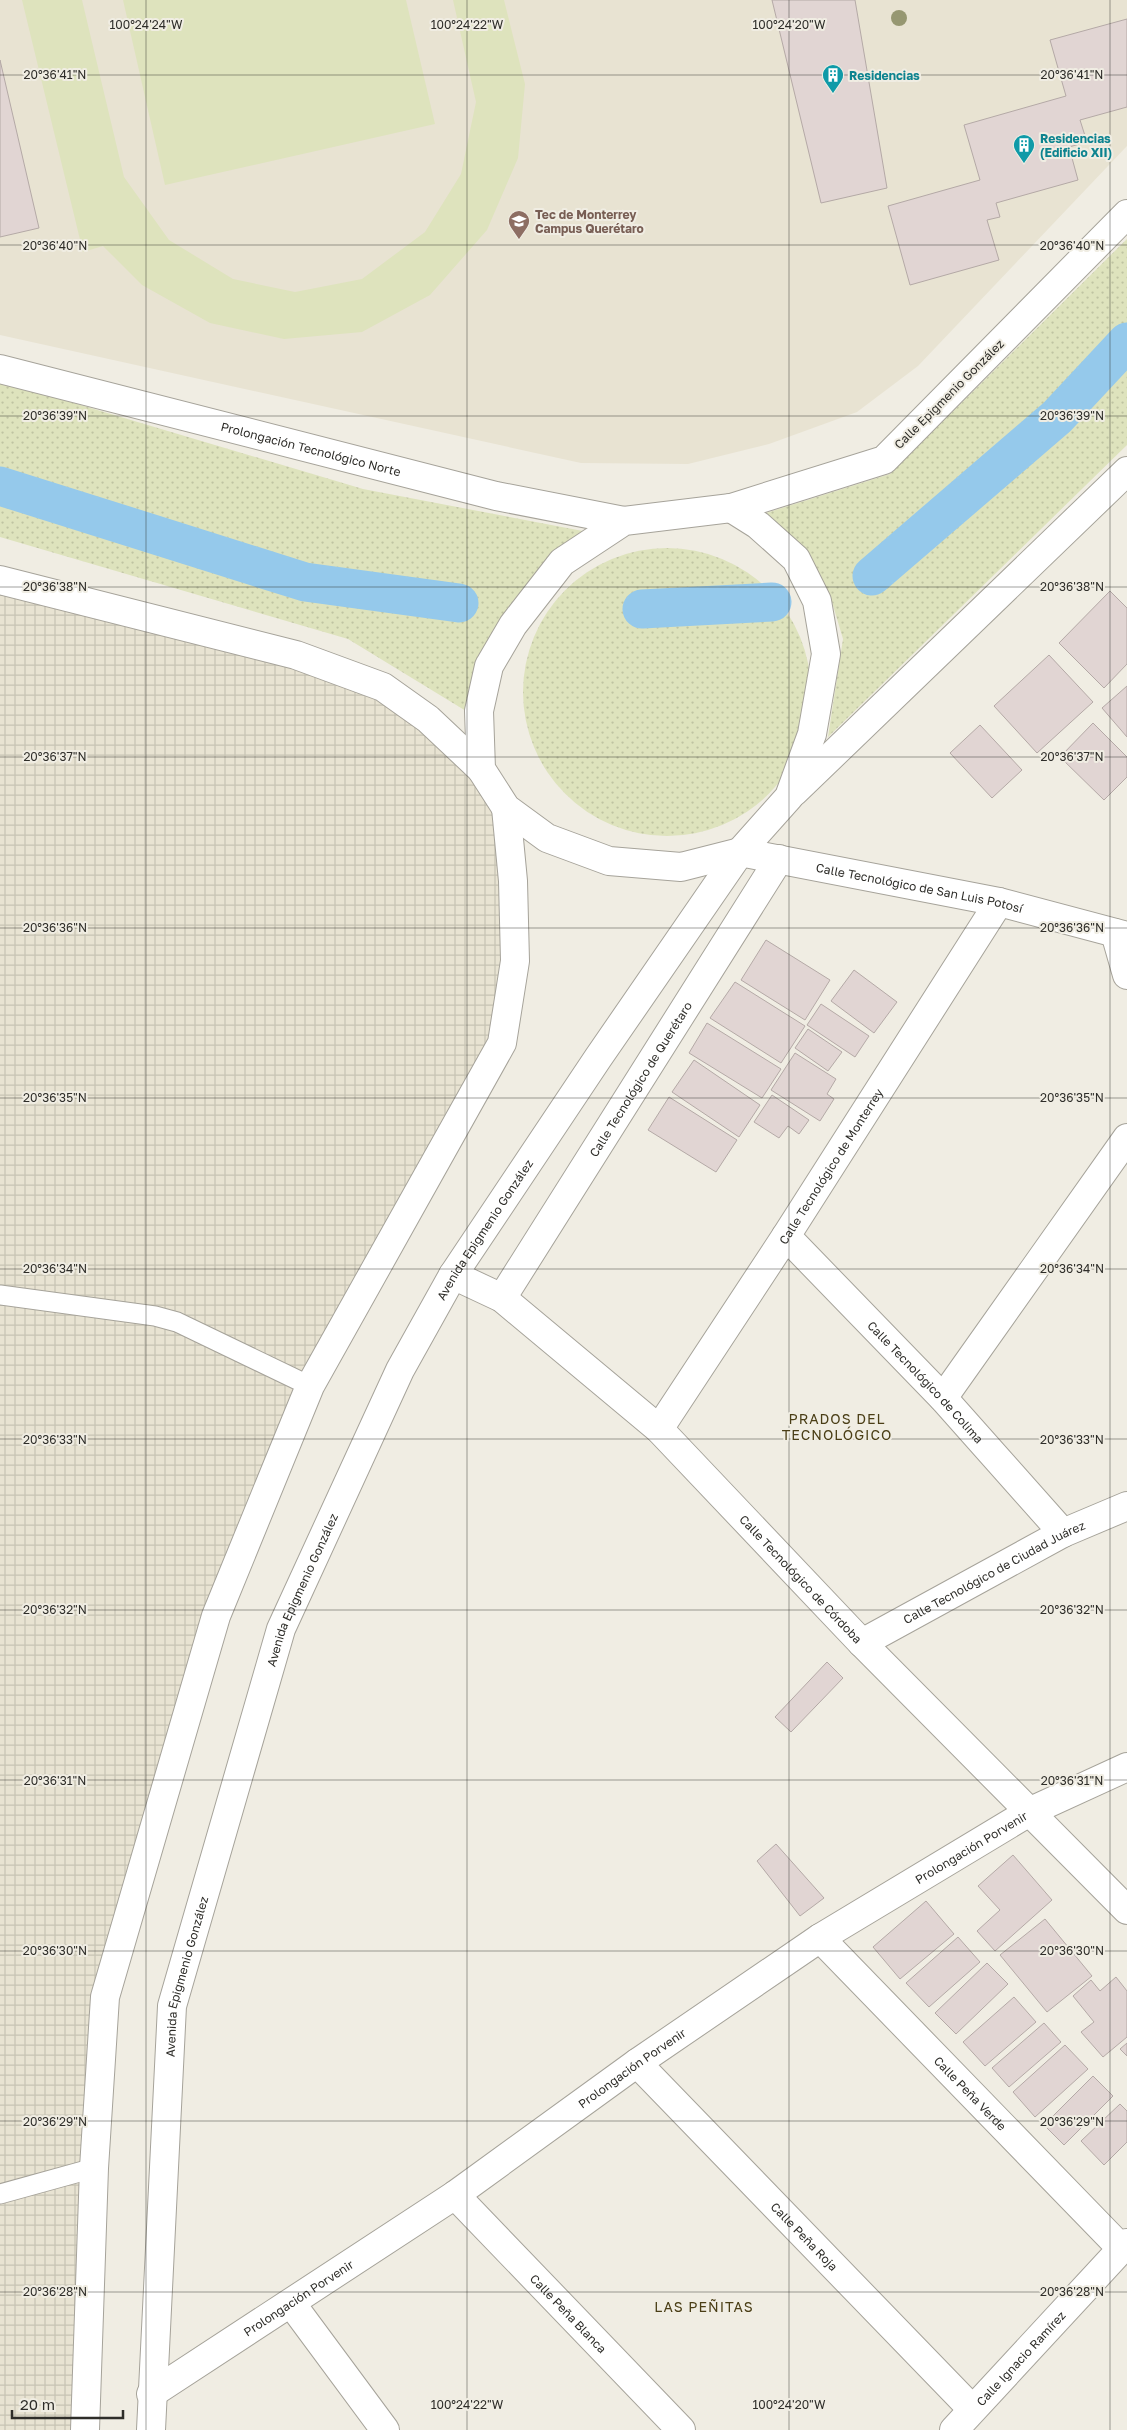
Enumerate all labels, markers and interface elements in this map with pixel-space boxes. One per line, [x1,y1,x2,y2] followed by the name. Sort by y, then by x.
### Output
[109,17,183,32] text: 100°24'24"W
[431,17,504,32] text: 100°24'22"W
[752,17,826,32] text: 100°24'20"W
[821,63,845,94] building icon: Residencias
[24,67,86,82] text: 20°36'41"N
[1041,67,1103,82] text: 20°36'41"N
[849,68,920,83] place label: Residencias
[1040,131,1112,160] place label: Residencias (Edificio XII)
[1012,133,1036,164] building icon: Residencias (Edificio XII)
[535,207,644,236] place label: Tec de Monterrey Campus Querétaro
[507,209,531,240] school or university icon: Tec de Monterrey Campus Querétaro
[23,238,87,253] text: 20°36'40"N
[1040,238,1104,253] text: 20°36'40"N
[891,336,1007,452] street label: Calle Epigmenio González
[23,408,87,423] text: 20°36'39"N
[1040,408,1104,423] text: 20°36'39"N
[219,418,403,479] street label: Prolongación Tecnológico Norte
[23,579,87,594] text: 20°36'38"N
[1040,579,1104,594] text: 20°36'38"N
[23,749,87,764] text: 20°36'37"N
[1040,749,1104,764] text: 20°36'37"N
[815,859,1025,916] street label: Calle Tecnológico de San Luis Potosí
[23,920,87,935] text: 20°36'36"N
[1040,920,1104,935] text: 20°36'36"N
[586,999,695,1159] street label: Calle Tecnológico de Querétaro
[775,1085,886,1247] street label: Calle Tecnológico de Monterrey
[23,1090,87,1105] text: 20°36'35"N
[1040,1090,1104,1105] text: 20°36'35"N
[433,1156,536,1303] street label: Avenida Epigmenio González
[23,1261,87,1276] text: 20°36'34"N
[1040,1261,1104,1276] text: 20°36'34"N
[865,1317,987,1446] street label: Calle Tecnológico de Colima
[782,1410,892,1443] district label: PRADOS DEL TECNOLÓGICO
[23,1432,87,1447] text: 20°36'33"N
[1040,1432,1104,1447] text: 20°36'33"N
[263,1511,341,1668] street label: Avenida Epigmenio González
[737,1511,865,1646] street label: Calle Tecnológico de Córdoba
[900,1517,1087,1627] street label: Calle Tecnológico de Ciudad Juárez
[23,1602,87,1617] text: 20°36'32"N
[1040,1602,1104,1617] text: 20°36'32"N
[24,1773,86,1788] text: 20°36'31"N
[1041,1773,1103,1788] text: 20°36'31"N
[912,1807,1030,1887] street label: Prolongación Porvenir
[162,1894,211,2057] street label: Avenida Epigmenio González
[23,1943,87,1958] text: 20°36'30"N
[1040,1943,1104,1958] text: 20°36'30"N
[575,2025,689,2111] street label: Prolongación Porvenir
[931,2053,1010,2133] street label: Calle Peña Verde
[23,2114,87,2129] text: 20°36'29"N
[1040,2114,1104,2129] text: 20°36'29"N
[768,2199,841,2274] street label: Calle Peña Roja
[240,2256,356,2339] street label: Prolongación Porvenir
[527,2271,610,2356] street label: Calle Peña Blanca
[23,2284,87,2299] text: 20°36'28"N
[1040,2284,1104,2299] text: 20°36'28"N
[654,2298,754,2315] district label: LAS PEÑITAS
[973,2307,1068,2409] street label: Calle Ignacio Ramírez
[12,2388,124,2420] scale bar
[20,2395,55,2413] text: 20 m
[431,2397,504,2412] text: 100°24'22"W
[752,2397,826,2412] text: 100°24'20"W

